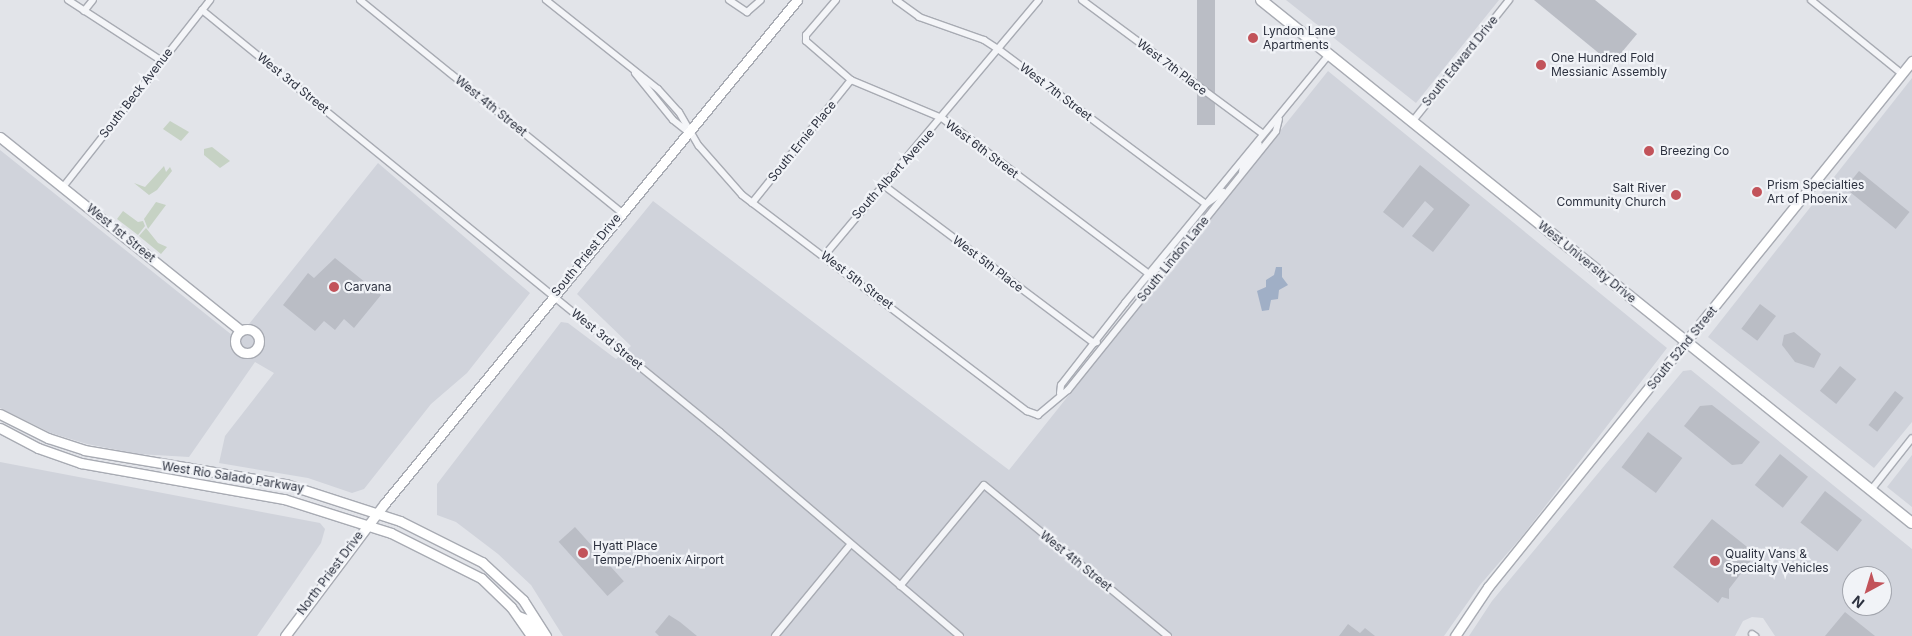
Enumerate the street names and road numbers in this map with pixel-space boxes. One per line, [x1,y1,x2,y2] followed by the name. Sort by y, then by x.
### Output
[1419,13,1501,109] street label: South Edward Drive
[1134,36,1210,98] street label: West 7th Place
[96,45,176,141] street label: South Beck Avenue
[254,50,332,116] street label: West 3rd Street
[1017,60,1095,124] street label: West 7th Street
[452,73,530,139] street label: West 4th Street
[765,98,839,184] street label: South Ernie Place
[943,117,1021,181] street label: West 6th Street
[849,126,937,222] street label: South Albert Avenue
[84,201,158,265] street label: West 1st Street
[548,211,624,299] street label: South Priest Drive
[1134,213,1212,305] street label: South Lindon Lane
[1535,218,1639,306] street label: West University Drive
[950,233,1026,295] street label: West 5th Place
[818,248,896,312] street label: West 5th Street
[1644,304,1720,392] street label: South 52nd Street
[568,306,646,372] street label: West 3rd Street
[161,459,305,495] street label: West Rio Salado Parkway
[294,528,366,618] street label: North Priest Drive
[1037,528,1115,594] street label: West 4th Street

